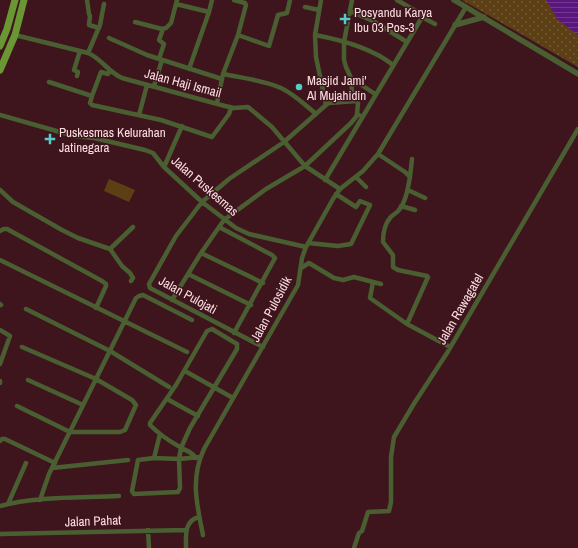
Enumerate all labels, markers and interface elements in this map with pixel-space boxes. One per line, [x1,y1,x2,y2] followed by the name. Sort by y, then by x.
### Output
[354,4,432,36] place label: Posyandu Karya Ibu 03 Pos-3
[339,13,351,25] marker: Posyandu Karya Ibu 03 Pos-3
[143,65,223,101] street label: Jalan Haji Ismail
[306,72,367,104] place label: Masjid Jami' Al Mujahidin
[294,82,304,92] marker: Masjid Jami' Al Mujahidin
[59,124,166,156] place label: Puskesmas Kelurahan Jatinegara
[44,133,56,145] marker: Puskesmas Kelurahan Jatinegara
[168,152,242,220] street label: Jalan Puskesmas
[433,271,487,347] street label: Jalan Rawagatel
[156,272,220,318] street label: Jalan Pulojati
[247,273,296,345] street label: Jalan Pulosidik
[65,512,121,530] street label: Jalan Pahat

